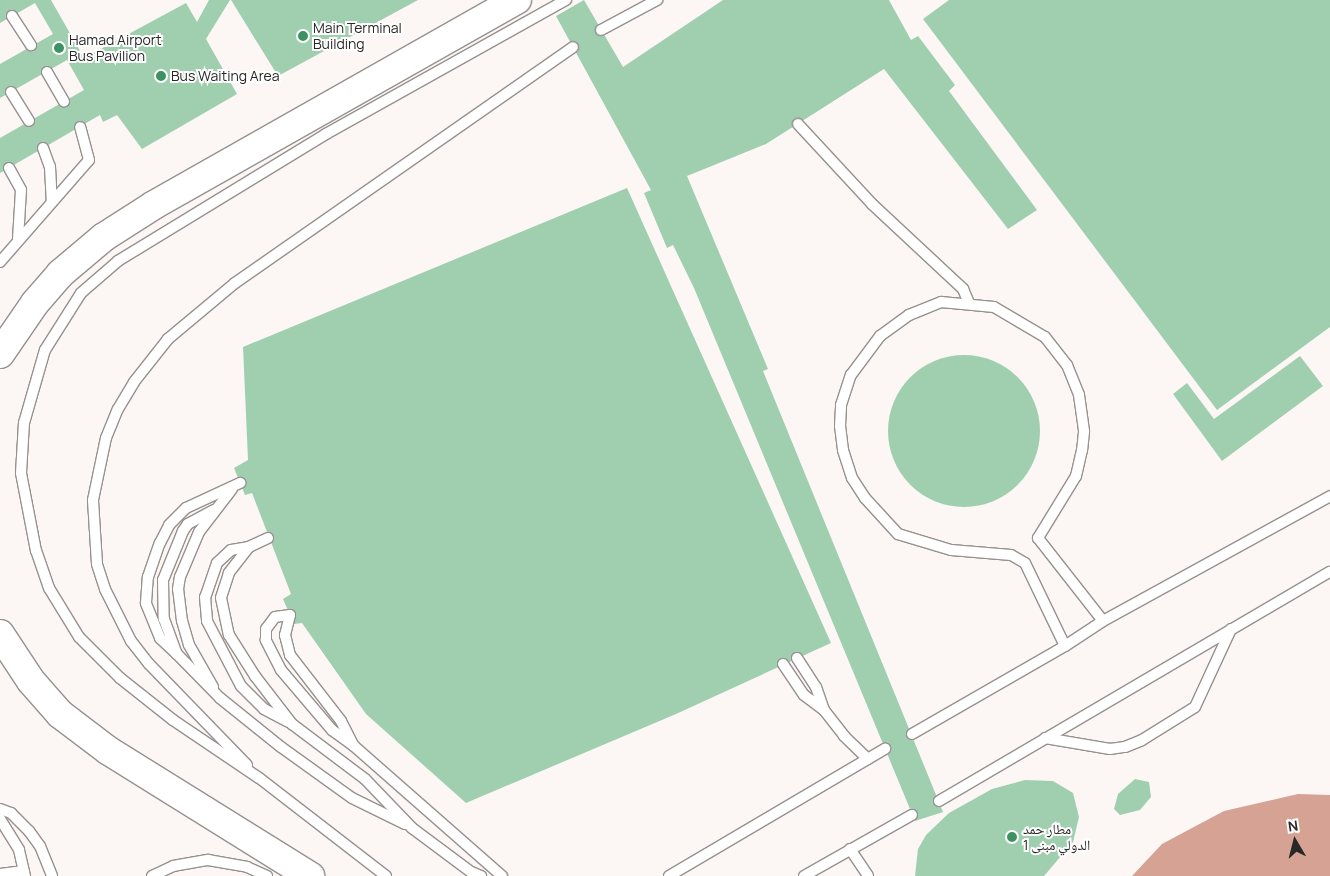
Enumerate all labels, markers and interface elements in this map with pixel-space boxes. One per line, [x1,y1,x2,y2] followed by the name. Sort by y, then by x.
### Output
[313,20,402,52] place label: Main Terminal Building
[297,30,309,42] marker: Main Terminal Building
[69,32,162,64] place label: Hamad Airport Bus Pavilion
[53,42,65,54] marker: Hamad Airport Bus Pavilion
[171,68,279,84] place label: Bus Waiting Area
[155,70,167,82] marker: Bus Waiting Area
[1270,816,1320,866] north arrow
[1287,816,1299,836] text: N
[1023,821,1090,854] place label: مطار حمد الدولي مبنى 1
[1005,830,1019,844] marker: مطار حمد الدولي مبنى 1

